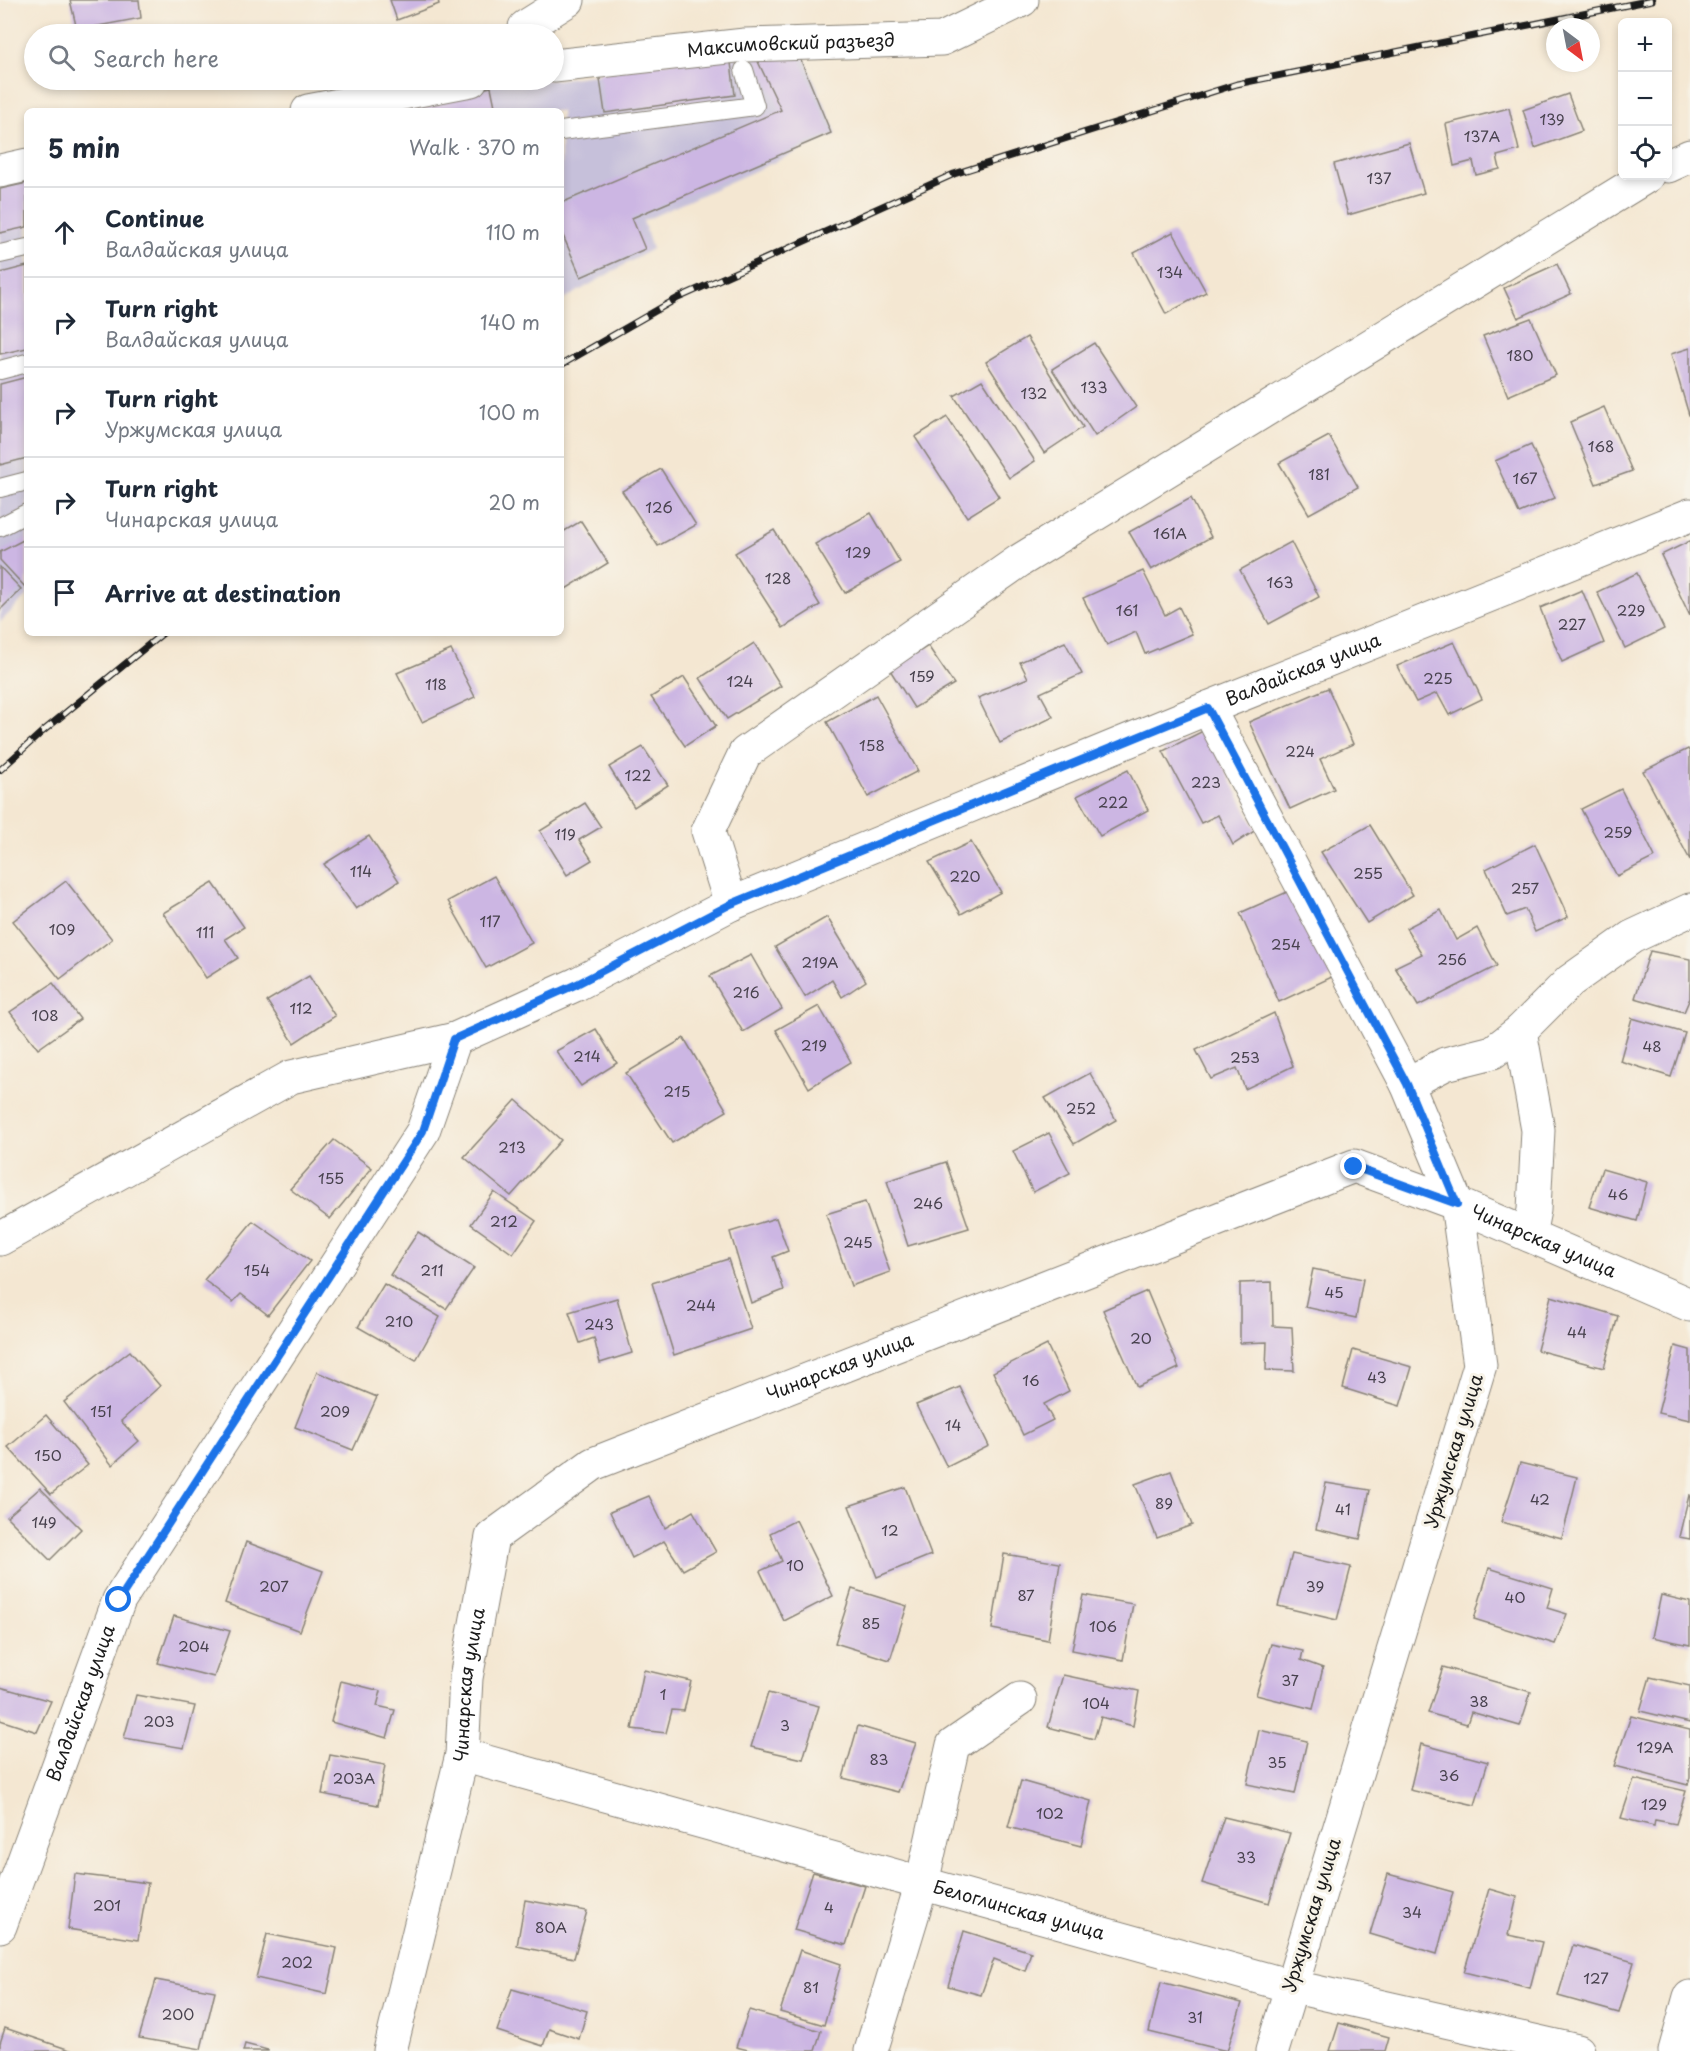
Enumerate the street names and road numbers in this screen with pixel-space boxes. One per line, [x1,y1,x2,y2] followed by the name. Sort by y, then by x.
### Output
[686,25,895,63] street label: Максимовский разъезд
[1221,625,1385,712] street label: Валдайская улица
[1467,1197,1622,1284] street label: Чинарская улица
[762,1325,918,1407] street label: Чинарская улица
[1416,1370,1489,1531] street label: Уржумская улица
[446,1605,491,1765] street label: Чинарская улица
[39,1620,121,1785] street label: Валдайская улица
[1274,1834,1347,1995] street label: Уржумская улица
[930,1872,1109,1946] street label: Белоглинская улица

